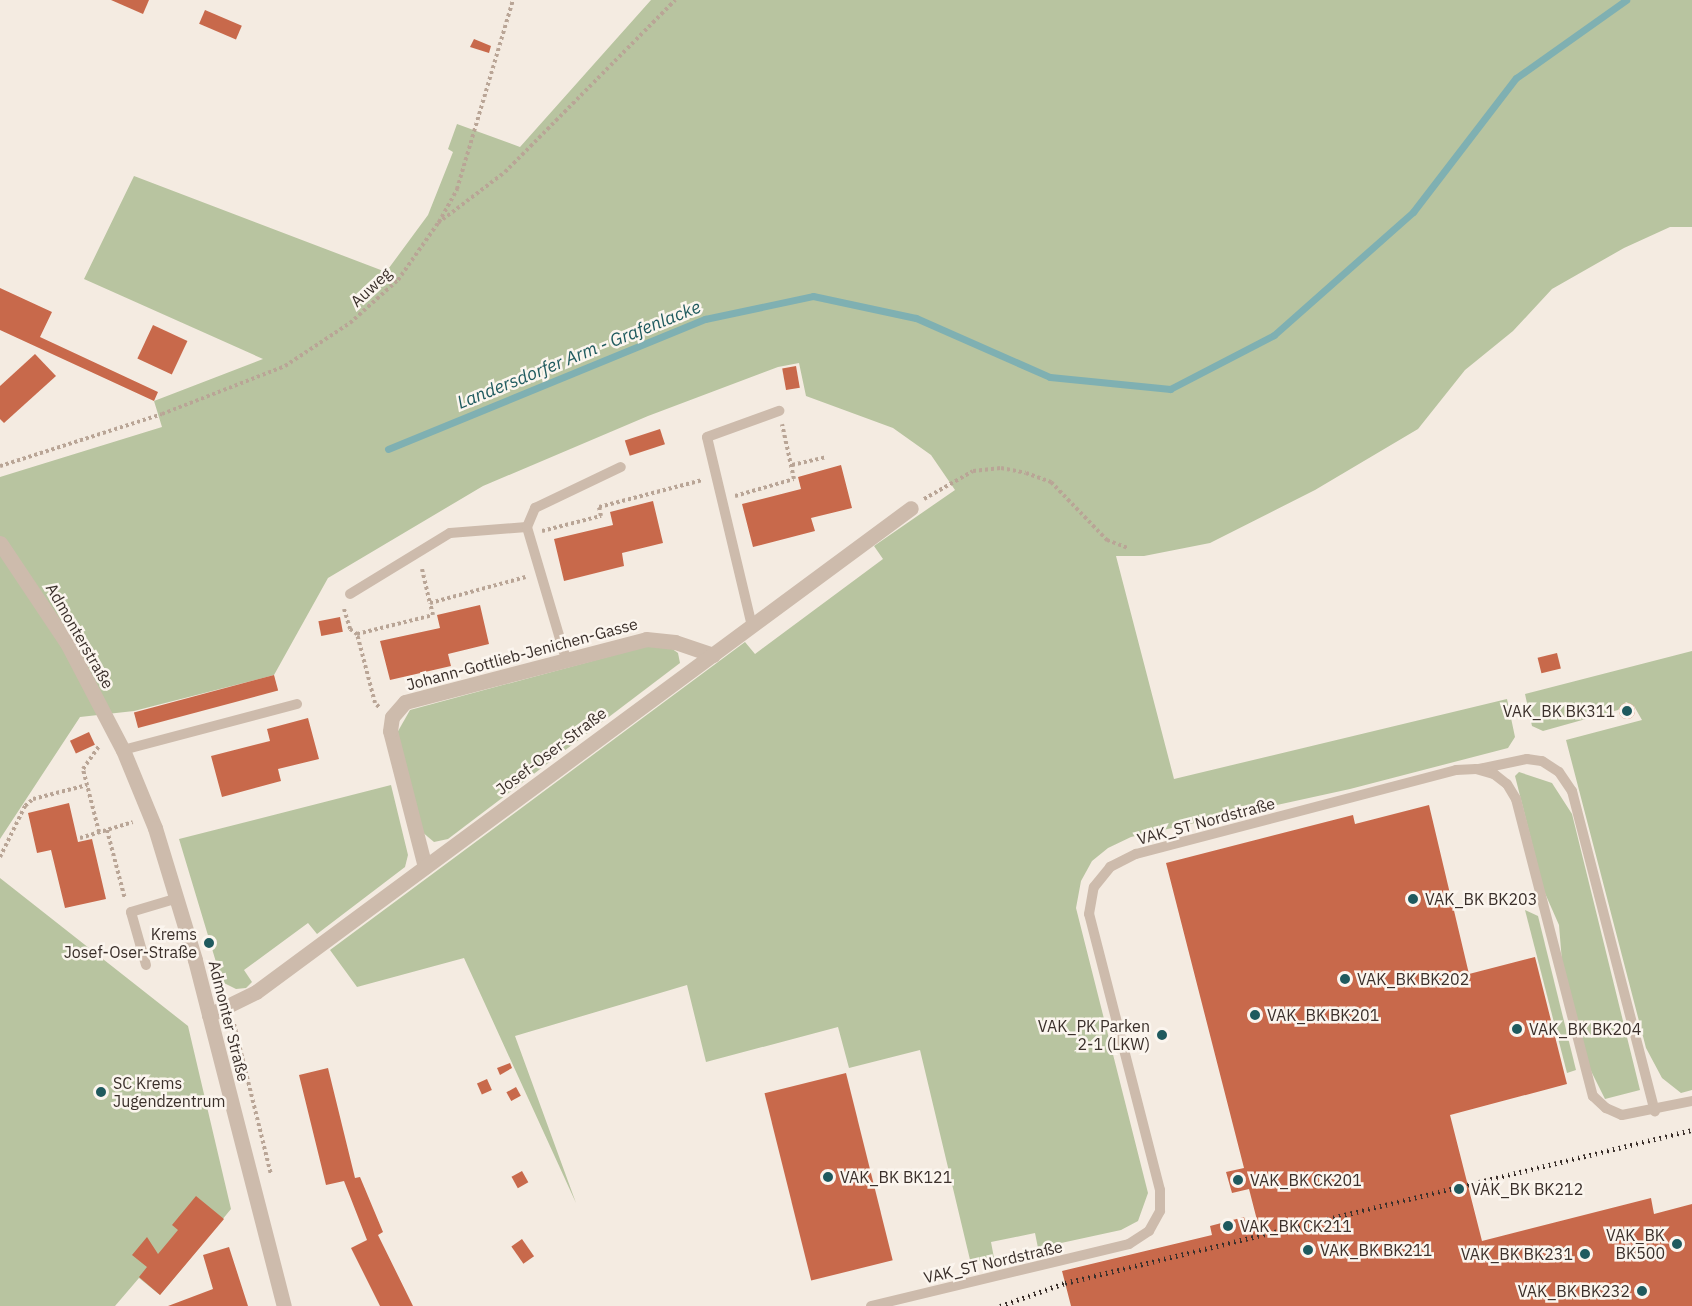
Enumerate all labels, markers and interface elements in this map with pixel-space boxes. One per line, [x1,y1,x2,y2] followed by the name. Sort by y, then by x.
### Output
[347,263,395,311] street label: Auweg
[454,296,704,414] water label: Landersdorfer Arm - Grafenlacke
[42,580,118,692] street label: Admonterstraße
[404,614,640,694] street label: Johann-Gottlieb-Jenichen-Gasse
[1503,701,1615,721] place label: VAK_BK BK311
[492,703,610,799] street label: Josef-Oser-Straße
[1620,704,1634,718] marker: VAK_BK BK311
[1135,793,1277,849] street label: VAK_ST Nordstraße
[1425,889,1537,909] place label: VAK_BK BK203
[1406,892,1420,906] marker: VAK_BK BK203
[64,924,197,962] place label: Krems Josef-Oser-Straße
[202,936,216,950] marker: Krems Josef-Oser-Straße
[205,959,253,1083] street label: Admonter Straße
[1357,969,1469,989] place label: VAK_BK BK202
[1338,972,1352,986] marker: VAK_BK BK202
[1267,1005,1379,1025] place label: VAK_BK BK201
[1248,1008,1262,1022] marker: VAK_BK BK201
[1038,1016,1150,1054] place label: VAK_PK Parken 2-1 (LKW)
[1529,1019,1641,1039] place label: VAK_BK BK204
[1510,1022,1524,1036] marker: VAK_BK BK204
[1155,1028,1169,1042] marker: VAK_PK Parken 2-1 (LKW)
[113,1073,225,1111] place label: SC Krems Jugendzentrum
[94,1085,108,1099] marker: SC Krems Jugendzentrum
[840,1167,952,1187] place label: VAK_BK BK121
[821,1170,835,1184] marker: VAK_BK BK121
[1250,1170,1362,1190] place label: VAK_BK CK201
[1231,1173,1245,1187] marker: VAK_BK CK201
[1471,1179,1583,1199] place label: VAK_BK BK212
[1452,1182,1466,1196] marker: VAK_BK BK212
[1240,1216,1352,1236] place label: VAK_BK CK211
[1221,1219,1235,1233] marker: VAK_BK CK211
[1606,1225,1665,1263] place label: VAK_BK BK500
[922,1237,1064,1287] street label: VAK_ST Nordstraße
[1670,1237,1684,1251] marker: VAK_BK BK500
[1320,1240,1432,1260] place label: VAK_BK BK211
[1301,1243,1315,1257] marker: VAK_BK BK211
[1461,1244,1573,1264] place label: VAK_BK BK231
[1578,1247,1592,1261] marker: VAK_BK BK231
[1518,1281,1630,1301] place label: VAK_BK BK232
[1635,1284,1649,1298] marker: VAK_BK BK232

